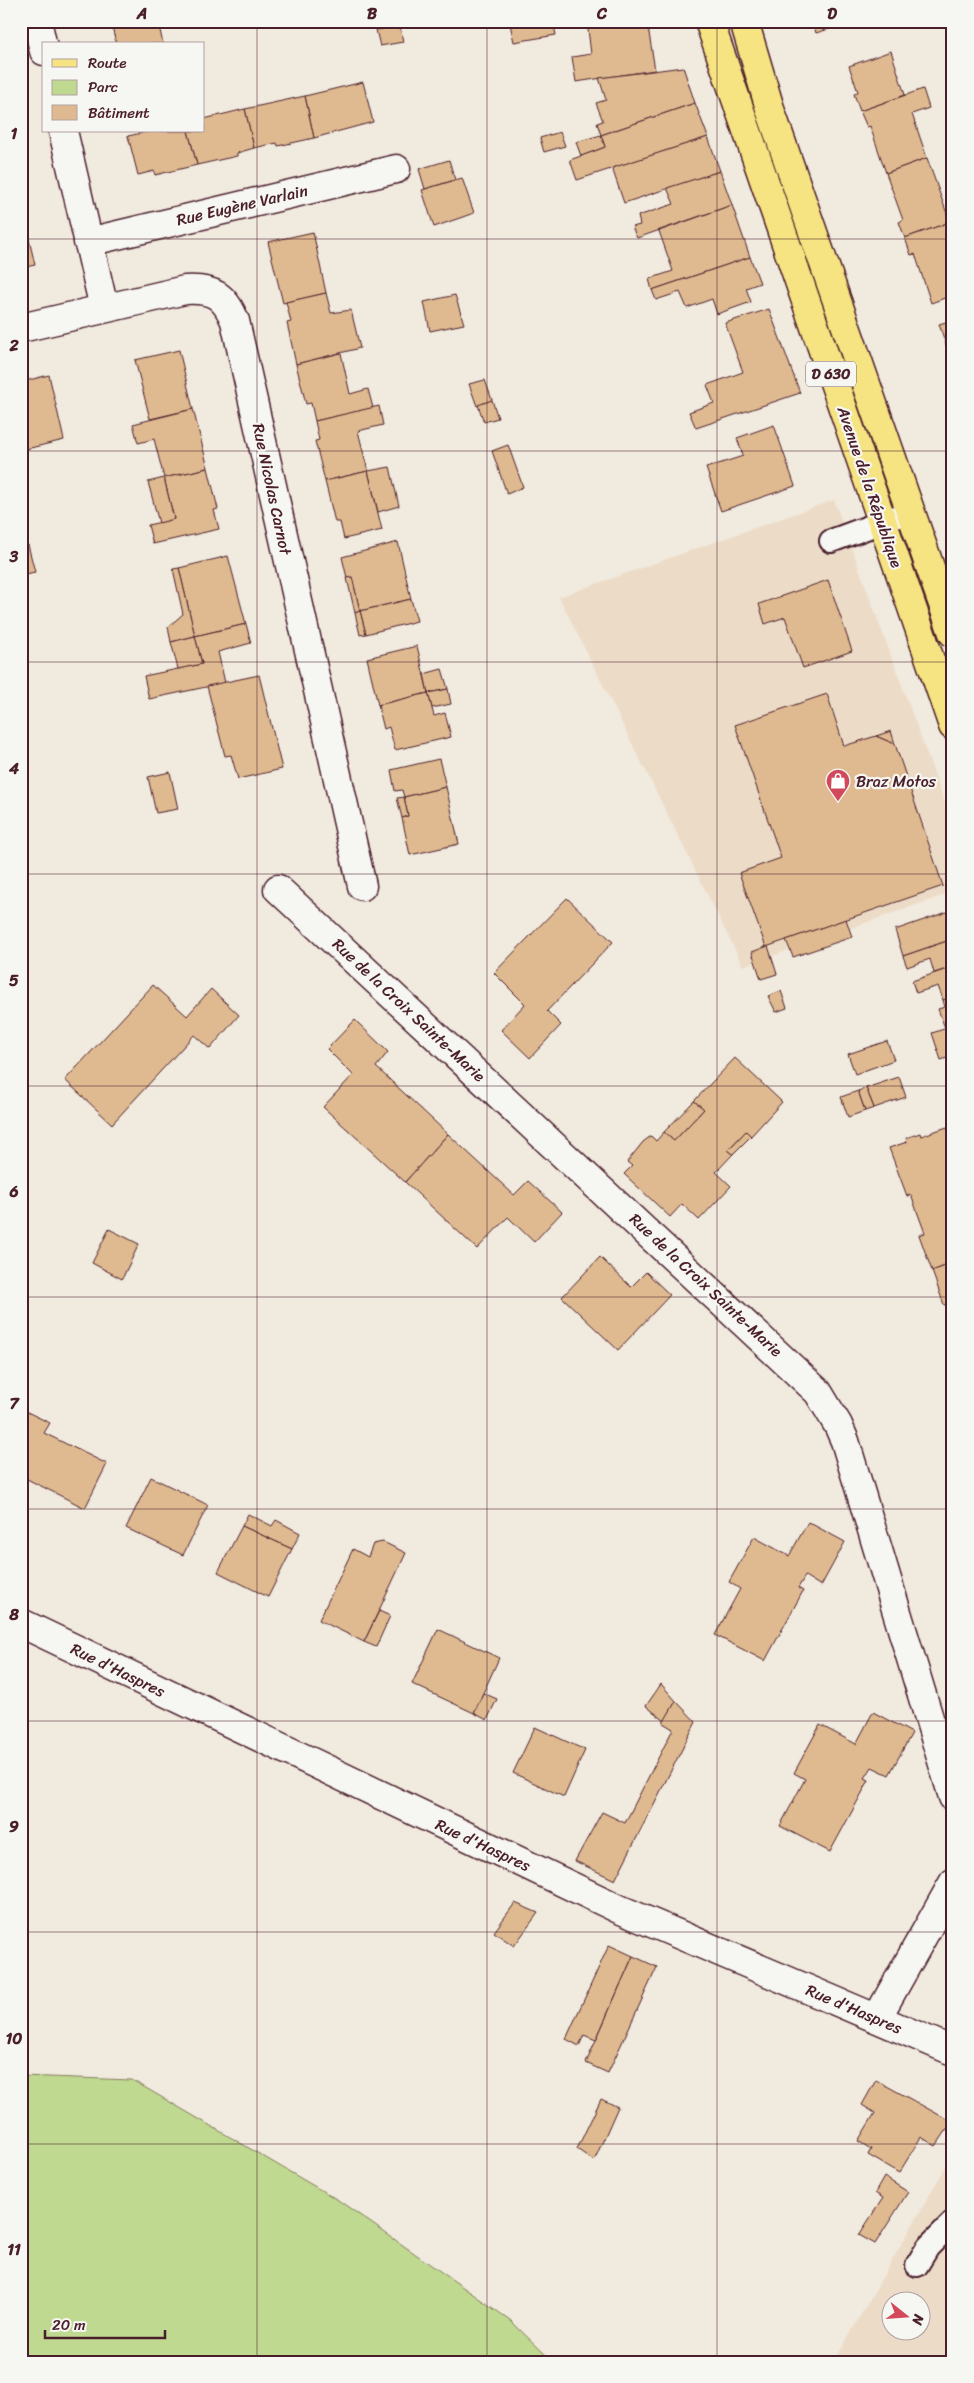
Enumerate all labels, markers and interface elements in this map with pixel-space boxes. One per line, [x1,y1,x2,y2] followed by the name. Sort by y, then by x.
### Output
[136,0,147,28] text: A
[367,0,378,28] text: B
[596,0,608,28] text: C
[827,0,837,28] text: D
[42,42,205,132] legend
[88,50,127,76] text: Route
[88,74,118,100] text: Parc
[88,100,150,126] text: Bâtiment
[11,119,18,148] text: 1
[173,176,311,234] street label: Rue Eugène Varlain
[8,331,19,360] text: 2
[806,362,856,386] road number: D 630
[828,401,911,572] street label: Avenue de la République
[244,421,300,558] street label: Rue Nicolas Carnot
[9,542,19,571] text: 3
[8,754,19,783] text: 4
[856,767,937,796] place label: Braz Motos
[825,768,851,802] shop icon: Braz Motos
[325,931,493,1090] street label: Rue de la Croix Sainte-Marie
[9,966,19,995] text: 5
[8,1177,19,1206] text: 6
[622,1206,790,1365] street label: Rue de la Croix Sainte-Marie
[9,1389,20,1418] text: 7
[8,1600,19,1629] text: 8
[66,1635,171,1706] street label: Rue d'Haspres
[430,1810,536,1880] street label: Rue d'Haspres
[9,1812,19,1841] text: 9
[801,1976,907,2043] street label: Rue d'Haspres
[6,2024,22,2053] text: 10
[7,2235,21,2264] text: 11
[882,2290,932,2340] north arrow
[45,2308,165,2340] scale bar
[904,2310,932,2328] text: N
[52,2312,86,2338] text: 20 m

